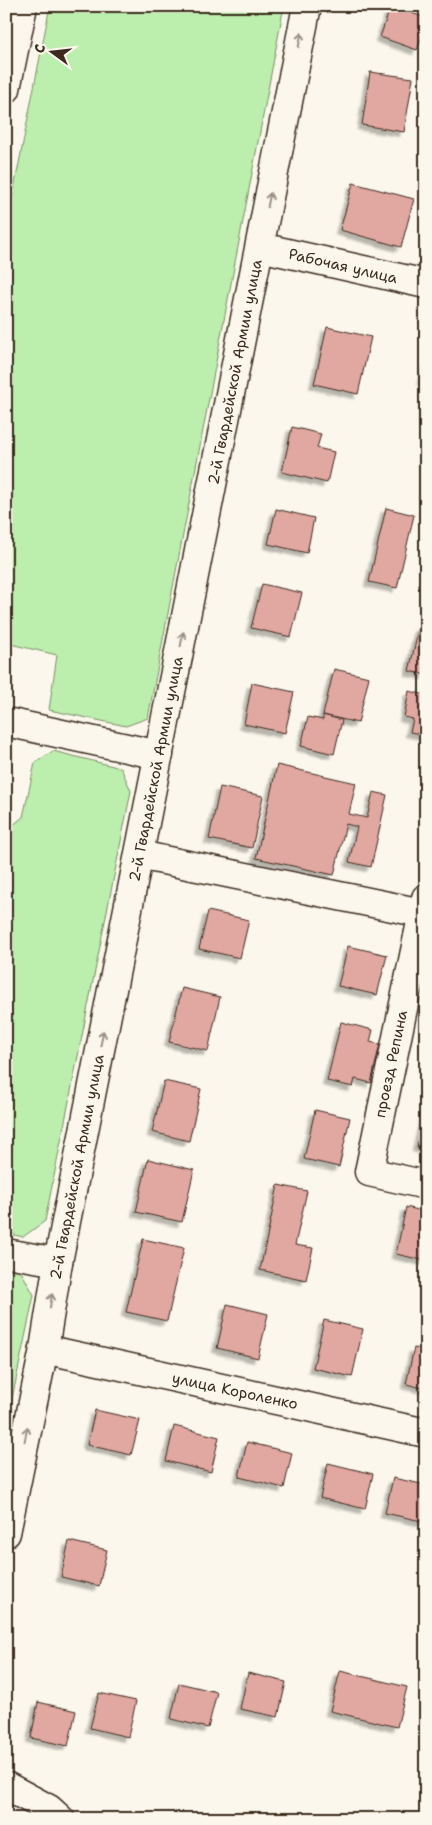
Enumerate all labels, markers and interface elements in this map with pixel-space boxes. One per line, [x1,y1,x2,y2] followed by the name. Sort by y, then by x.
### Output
[28,28,78,78] north arrow
[296,32,306,48] one-way arrow
[30,42,49,55] text: С
[265,192,275,208] one-way arrow
[287,244,400,288] street label: Рабочая улица
[203,257,267,486] street label: 2-й Гвардейской Армии улица
[178,631,187,647] one-way arrow
[124,654,188,883] street label: 2-й Гвардейской Армии улица
[370,1008,412,1120] street label: проезд Репина
[98,1031,108,1047] one-way arrow
[45,1052,109,1281] street label: 2-й Гвардейской Армии улица
[47,1293,57,1309] one-way arrow
[170,1368,300,1414] street label: улица Короленко
[22,1426,32,1442] one-way arrow

